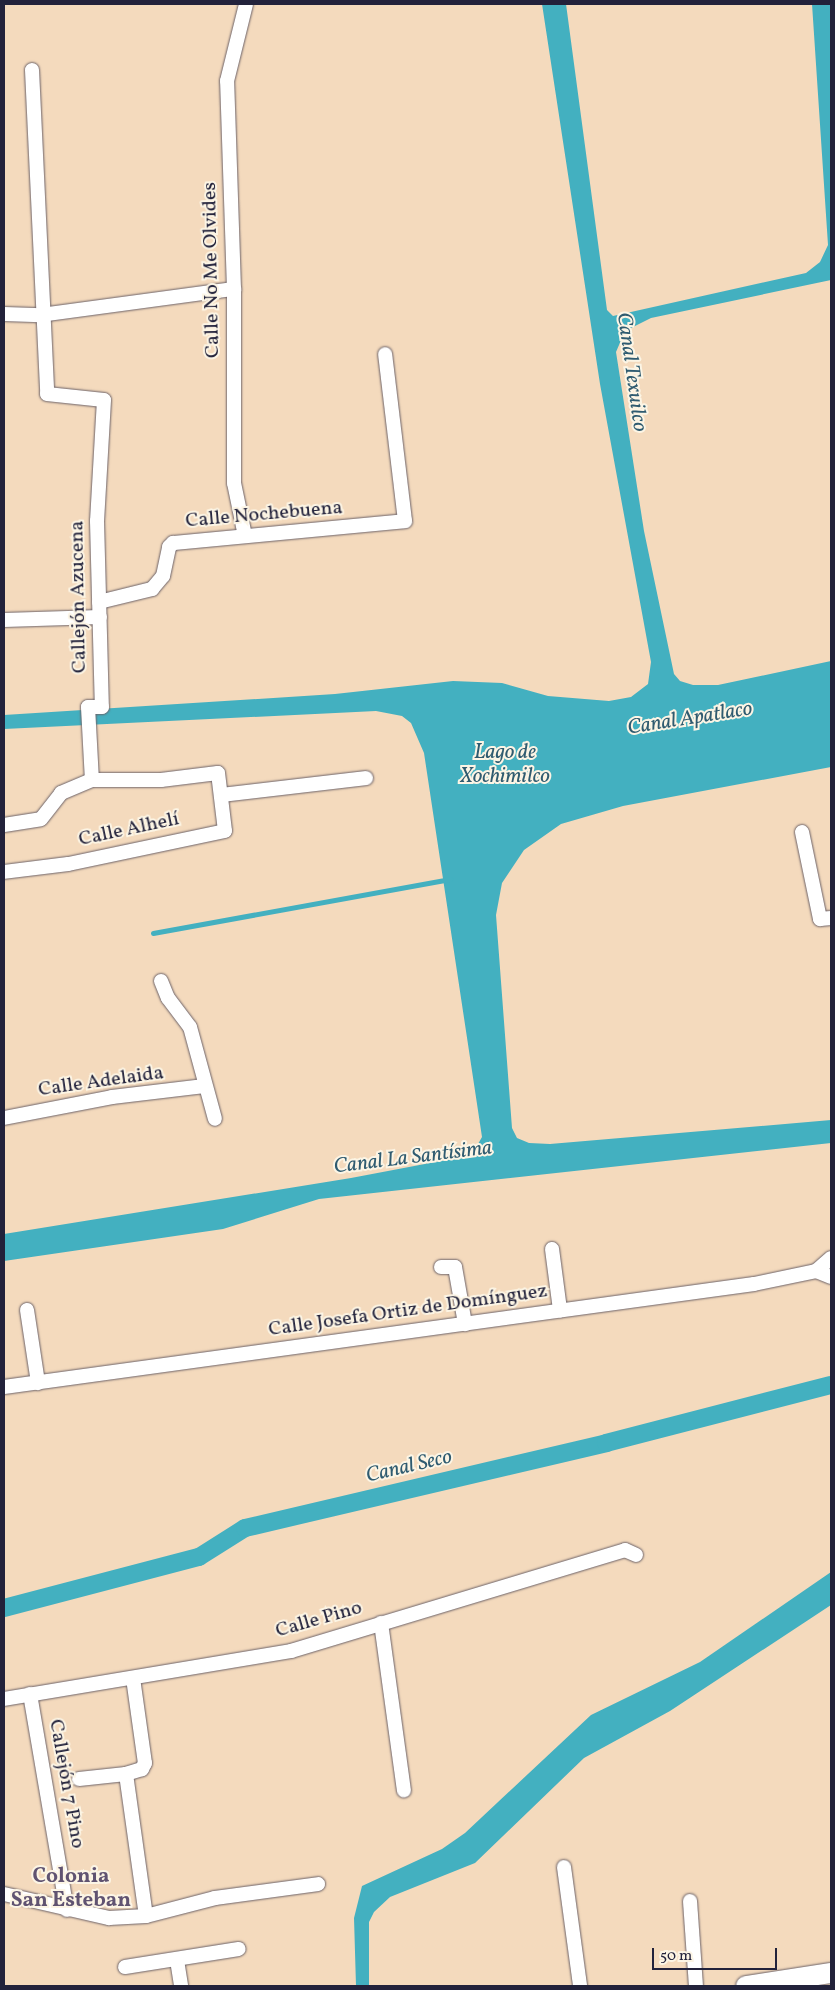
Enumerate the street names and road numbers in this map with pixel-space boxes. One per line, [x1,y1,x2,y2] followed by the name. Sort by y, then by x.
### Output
[198,182,226,358] street label: Calle No Me Olvides
[185,496,343,534] street label: Calle Nochebuena
[66,521,92,673] street label: Callejón Azucena
[77,808,181,852] street label: Calle Alhelí
[37,1061,165,1103] street label: Calle Adelaida
[267,1280,549,1342] street label: Calle Josefa Ortiz de Domínguez
[273,1596,365,1644] street label: Calle Pino
[43,1718,89,1850] street label: Callejón 7 Pino

